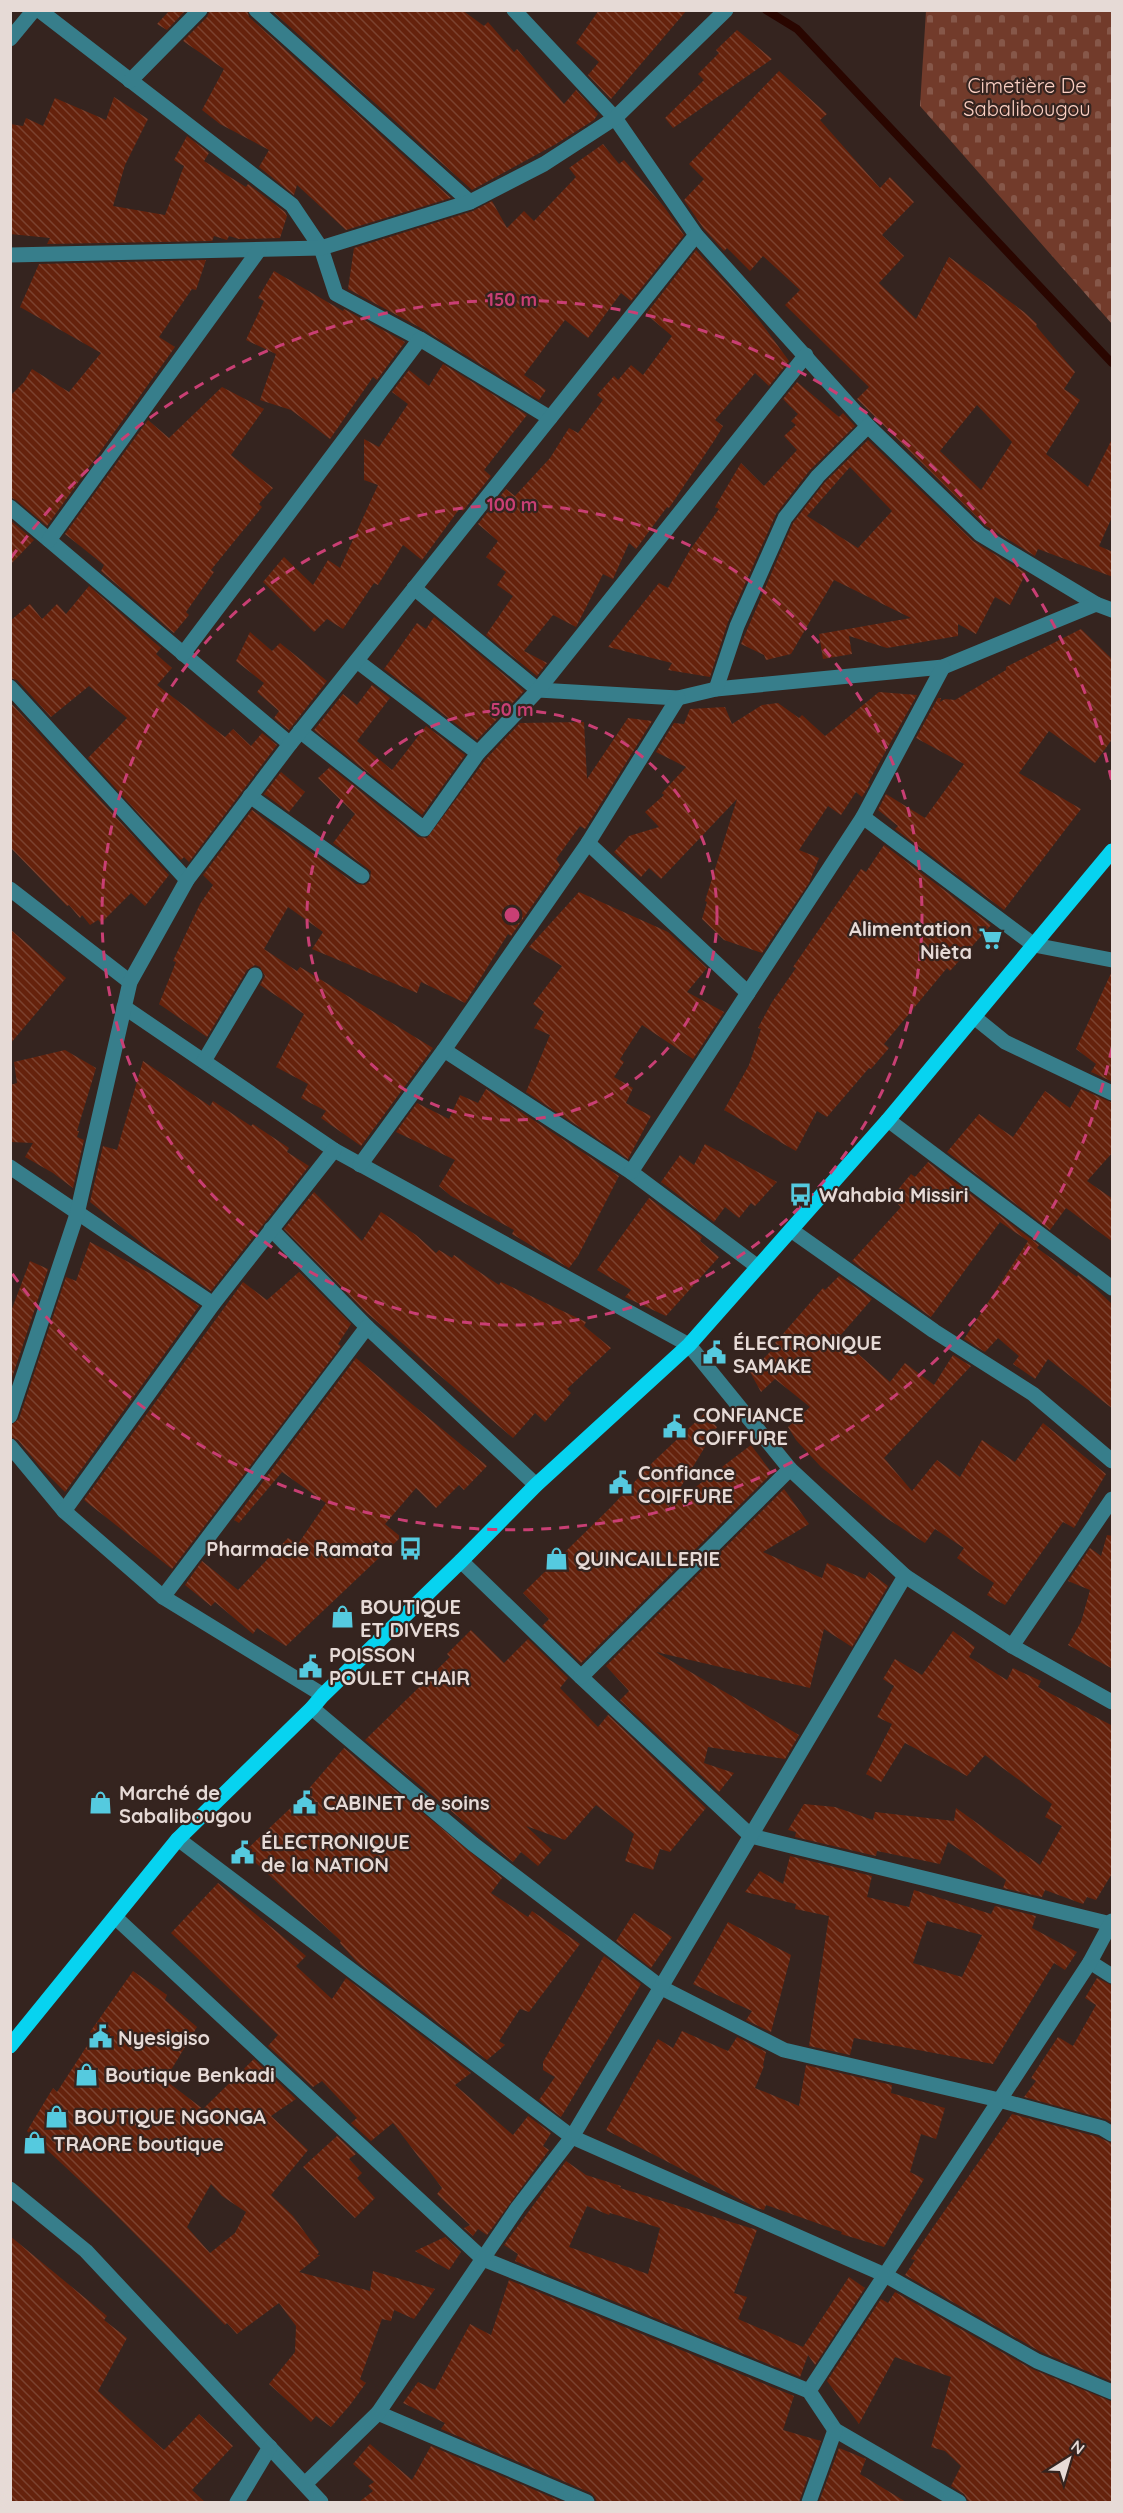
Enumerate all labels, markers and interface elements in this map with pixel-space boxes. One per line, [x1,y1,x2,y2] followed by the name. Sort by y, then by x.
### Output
[963,73,1091,121] park label: Cimetière De Sabalibougou
[487,288,537,311] text: 150 m
[487,493,537,516] text: 100 m
[490,698,534,721] text: 50 m
[502,905,522,925] centre of rings
[849,916,972,964] place label: Alimentation Nièta
[977,926,1003,952] supermarket icon: Alimentation Nièta
[788,1181,814,1207] bus stop icon: Wahabia Missiri
[819,1182,968,1207] place label: Wahabia Missiri
[733,1330,882,1378] place label: ÉLECTRONIQUE SAMAKE
[702,1340,728,1366] public building icon: ÉLECTRONIQUE SAMAKE
[693,1402,804,1450] place label: CONFIANCE COIFFURE
[662,1413,688,1439] public building icon: CONFIANCE COIFFURE
[638,1460,735,1508] place label: Confiance COIFFURE
[607,1470,633,1496] public building icon: Confiance COIFFURE
[398,1535,424,1561] bus stop icon: Pharmacie Ramata
[206,1536,393,1561] place label: Pharmacie Ramata
[544,1545,570,1571] shop icon: QUINCAILLERIE
[575,1546,720,1571] place label: QUINCAILLERIE
[360,1594,461,1642] place label: BOUTIQUE ET DIVERS
[329,1604,355,1630] shop icon: BOUTIQUE ET DIVERS
[329,1642,470,1690] place label: POISSON POULET CHAIR
[298,1653,324,1679] public building icon: POISSON POULET CHAIR
[119,1780,252,1828] place label: Marché de Sabalibougou
[292,1789,318,1815] public building icon: CABINET de soins
[88,1790,114,1816] shop icon: Marché de Sabalibougou
[323,1790,490,1815] place label: CABINET de soins
[261,1829,410,1877] place label: ÉLECTRONIQUE de la NATION
[230,1840,256,1866] public building icon: ÉLECTRONIQUE de la NATION
[87,2024,113,2050] public building icon: Nyesigiso
[118,2025,210,2050] place label: Nyesigiso
[74,2061,100,2087] shop icon: Boutique Benkadi
[105,2062,275,2087] place label: Boutique Benkadi
[43,2103,69,2129] shop icon: BOUTIQUE NGONGA
[74,2104,266,2129] place label: BOUTIQUE NGONGA
[22,2130,48,2156] shop icon: TRAORE boutique
[53,2131,224,2156] place label: TRAORE boutique
[1039,2429,1099,2489] north arrow
[1067,2435,1089,2459] text: N

